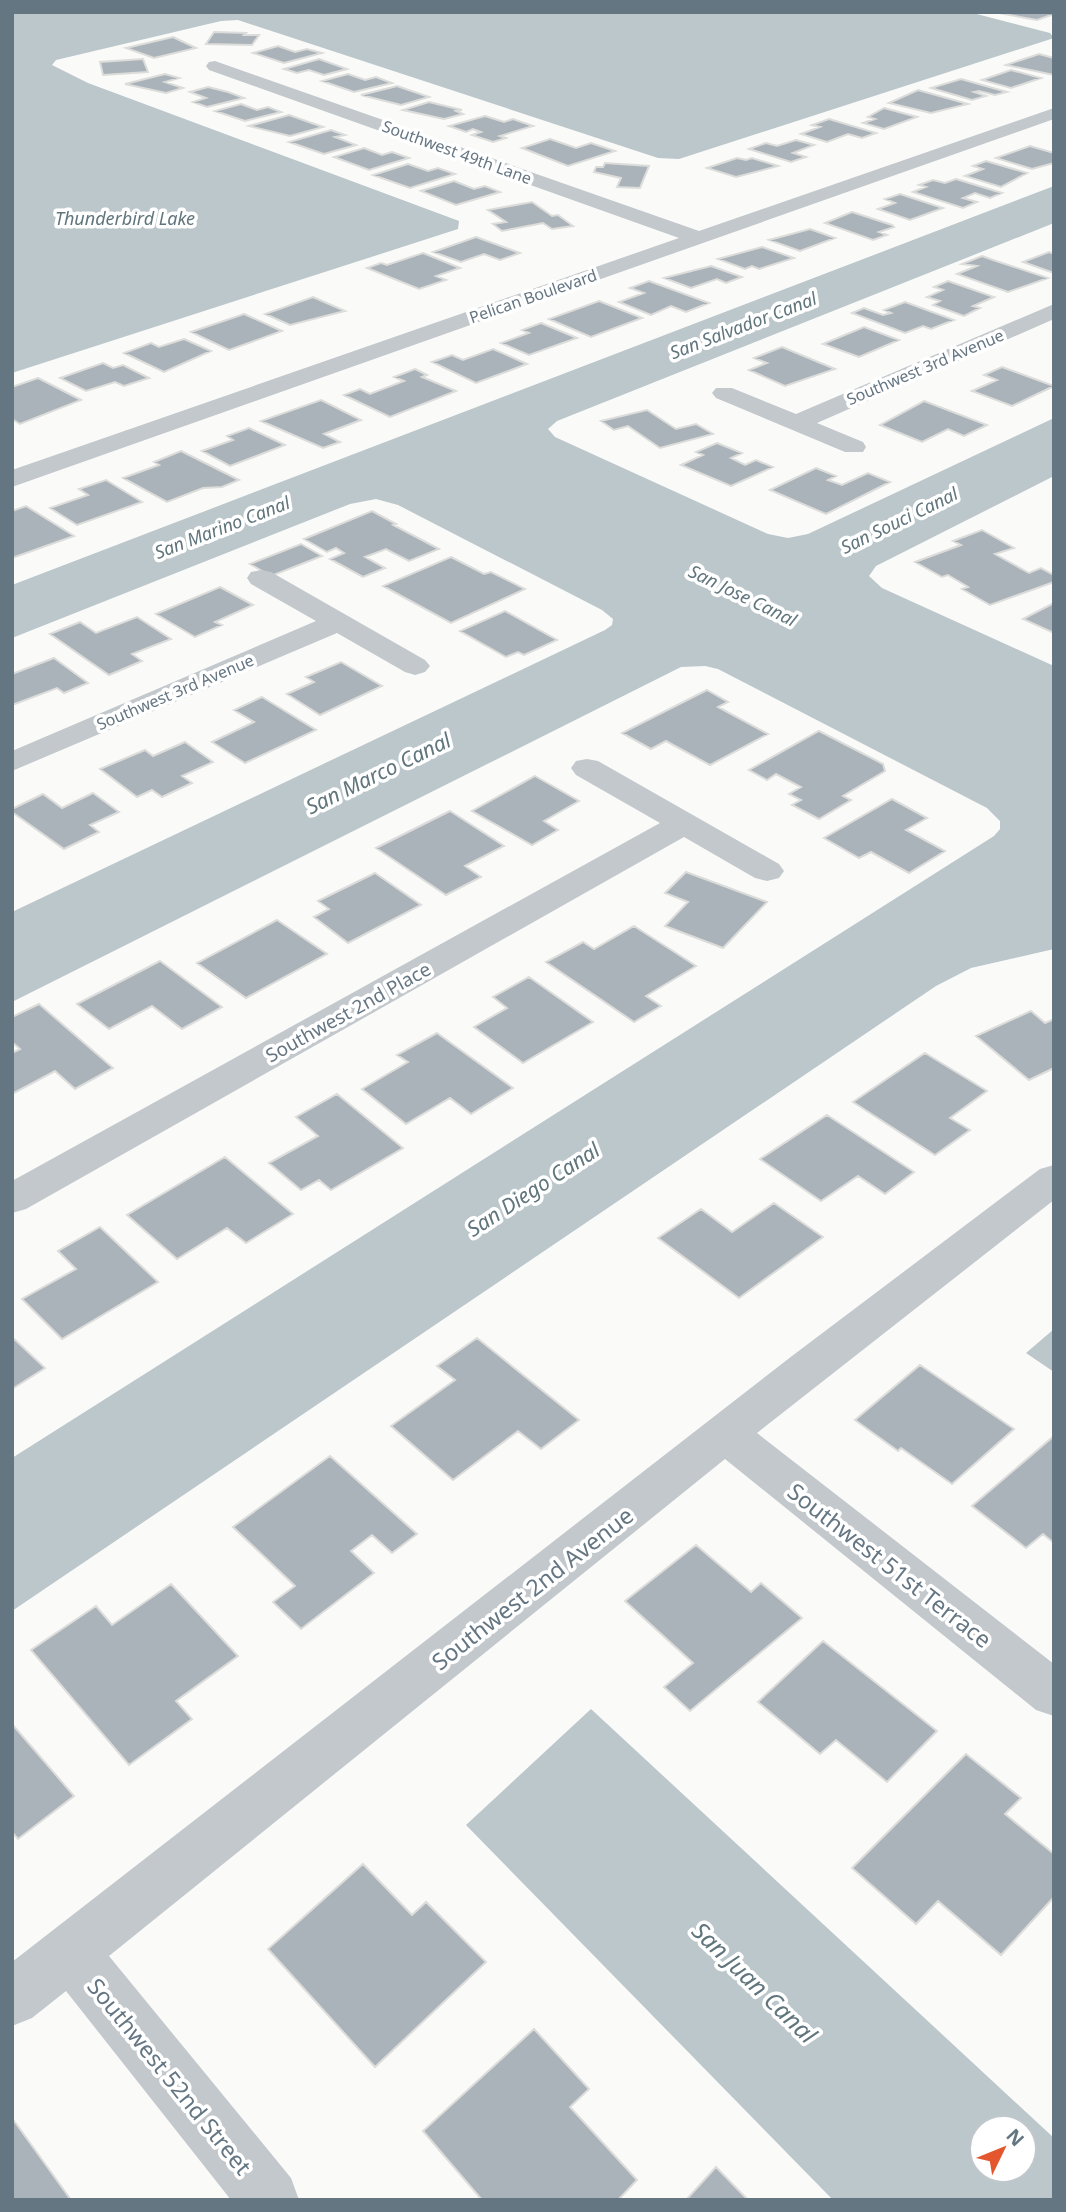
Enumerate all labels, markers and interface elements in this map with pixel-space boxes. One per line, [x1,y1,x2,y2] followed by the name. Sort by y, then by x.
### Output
[379,115,535,189] street label: Southwest 49th Lane
[55,206,195,230] water label: Thunderbird Lake
[466,264,600,328] street label: Pelican Boulevard
[666,286,820,364] water label: San Salvador Canal
[843,324,1007,410] street label: Southwest 3rd Avenue
[836,481,962,559] water label: San Souci Canal
[151,490,293,564] water label: San Marino Canal
[685,559,801,632] water label: San Jose Canal
[93,649,257,735] street label: Southwest 3rd Avenue
[301,725,456,820] water label: San Marco Canal
[261,956,435,1068] street label: Southwest 2nd Place
[461,1135,605,1242] water label: San Diego Canal
[781,1475,999,1655] street label: Southwest 51st Terrace
[424,1499,640,1677] street label: Southwest 2nd Avenue
[685,1914,825,2051] water label: San Juan Canal
[81,1971,259,2181] street label: Southwest 52nd Street
[968,2114,1038,2184] north arrow
[1001,2123,1030,2152] text: N

